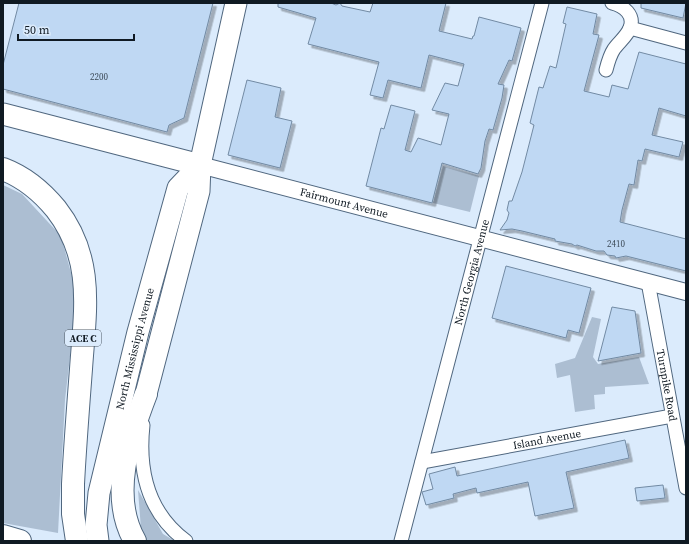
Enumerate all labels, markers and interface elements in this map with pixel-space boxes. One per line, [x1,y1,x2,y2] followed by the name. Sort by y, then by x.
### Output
[18,16,134,42] scale bar
[24,22,50,38] text: 50 m
[90,71,108,83] house number: 2200
[298,184,390,222] street label: Fairmount Avenue
[451,217,493,327] street label: North Georgia Avenue
[607,238,625,250] house number: 2410
[112,286,158,411] street label: North Mississippi Avenue
[65,330,101,346] road number: ACE C
[653,348,681,423] street label: Turnpike Road
[512,426,583,453] street label: Island Avenue

